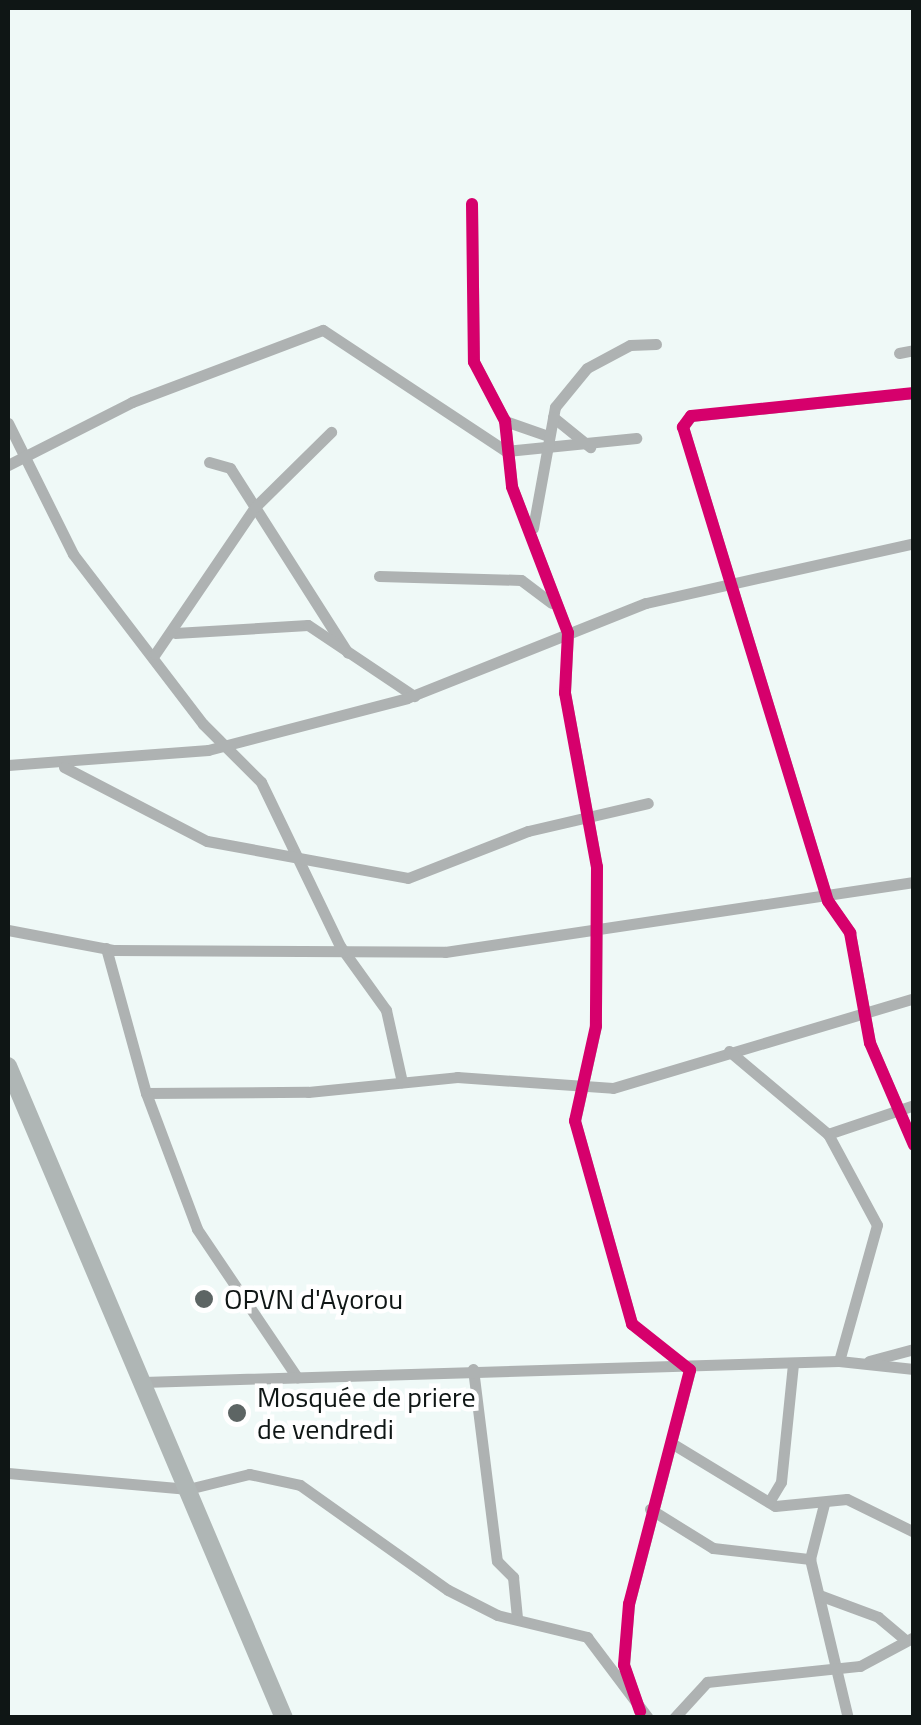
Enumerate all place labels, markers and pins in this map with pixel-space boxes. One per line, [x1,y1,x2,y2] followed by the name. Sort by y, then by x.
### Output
[224,1282,403,1316] place label: OPVN d'Ayorou
[193,1288,215,1310] marker: OPVN d'Ayorou
[257,1380,476,1446] place label: Mosquée de priere de vendredi
[226,1402,248,1424] marker: Mosquée de priere de vendredi

